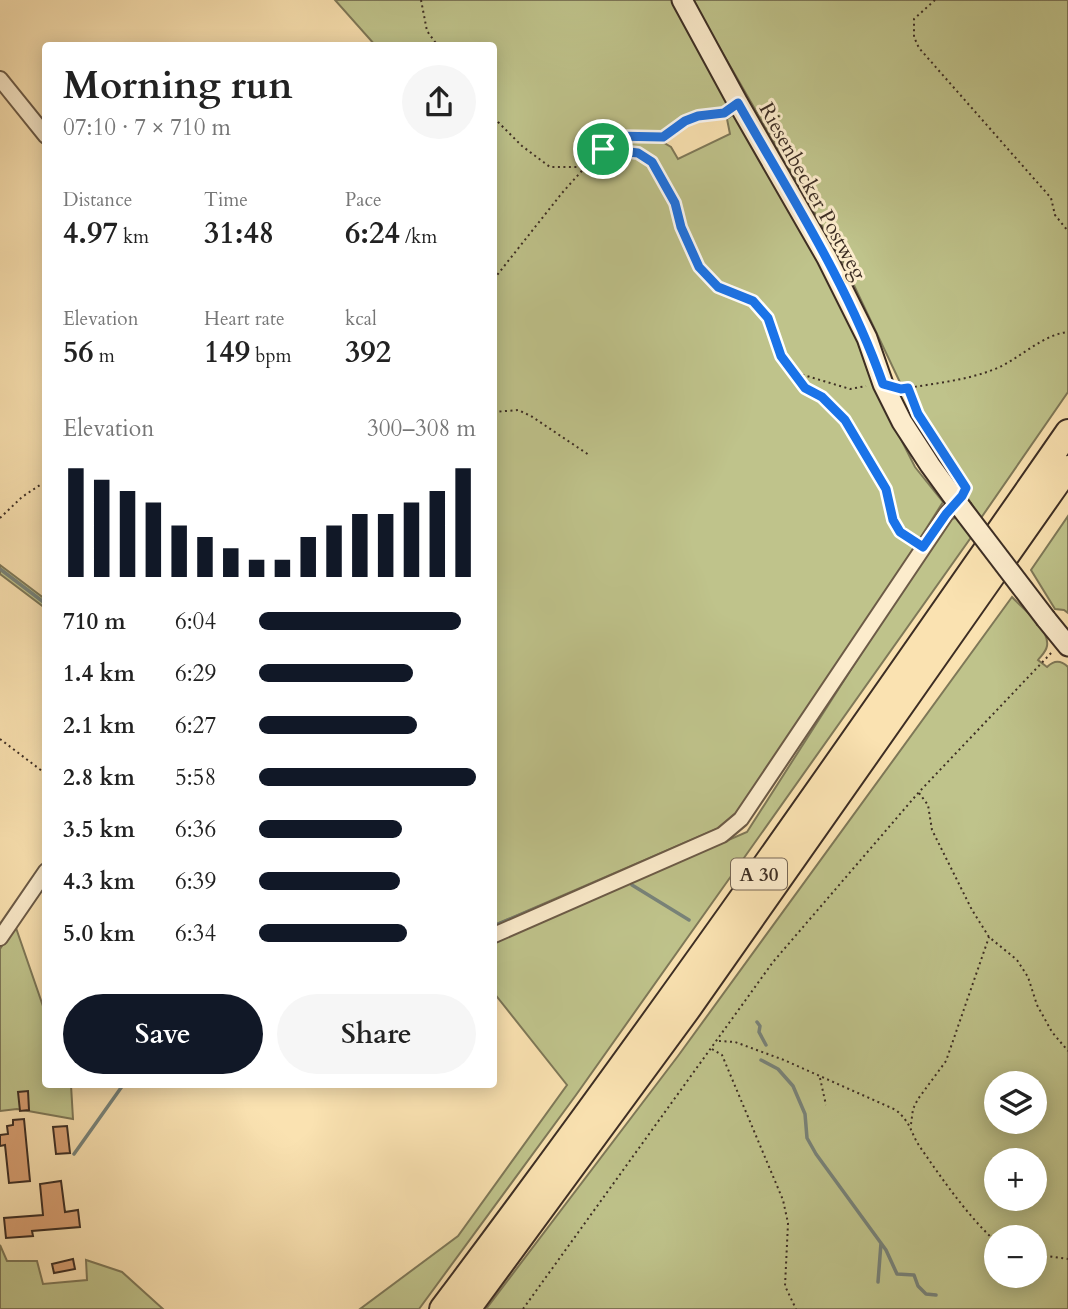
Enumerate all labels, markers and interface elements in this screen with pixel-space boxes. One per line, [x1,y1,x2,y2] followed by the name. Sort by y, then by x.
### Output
[63,60,293,112] text: Morning run
[402,65,476,139] button: share
[752,97,873,285] street label: Riesenbecker Postweg
[63,112,231,143] text: 07:10 · 7 × 710 m
[573,119,633,179] pin
[584,130,622,168] icon: arrive
[63,187,132,213] text: Distance
[204,187,248,213] text: Time
[345,187,382,213] text: Pace
[63,213,118,254] text: 4.97
[204,213,274,254] text: 31:48
[345,213,400,254] text: 6:24
[118,224,149,250] text: km
[400,224,437,250] text: /km
[63,306,138,332] text: Elevation
[204,306,285,332] text: Heart rate
[345,306,377,332] text: kcal
[63,332,94,373] text: 56
[204,332,250,373] text: 149
[345,332,391,373] text: 392
[94,343,115,369] text: m
[250,343,292,369] text: bpm
[63,413,154,444] text: Elevation
[367,413,476,444] text: 300–308 m
[63,606,126,637] text: 710 m
[175,606,216,637] text: 6:04
[63,658,135,689] text: 1.4 km
[175,658,216,689] text: 6:29
[63,710,135,741] text: 2.1 km
[175,710,216,741] text: 6:27
[63,762,135,793] text: 2.8 km
[175,762,216,793] text: 5:58
[63,814,135,845] text: 3.5 km
[175,814,216,845] text: 6:36
[731,859,787,890] road number: A 30
[63,866,135,897] text: 4.3 km
[175,866,216,897] text: 6:39
[63,918,135,949] text: 5.0 km
[175,918,216,949] text: 6:34
[63,994,263,1074] button: Save
[277,994,476,1074] button: Share
[984,1071,1047,1288] map controls
[984,1071,1047,1134] button: layers
[984,1148,1047,1211] button: +
[984,1225,1047,1288] button: −

